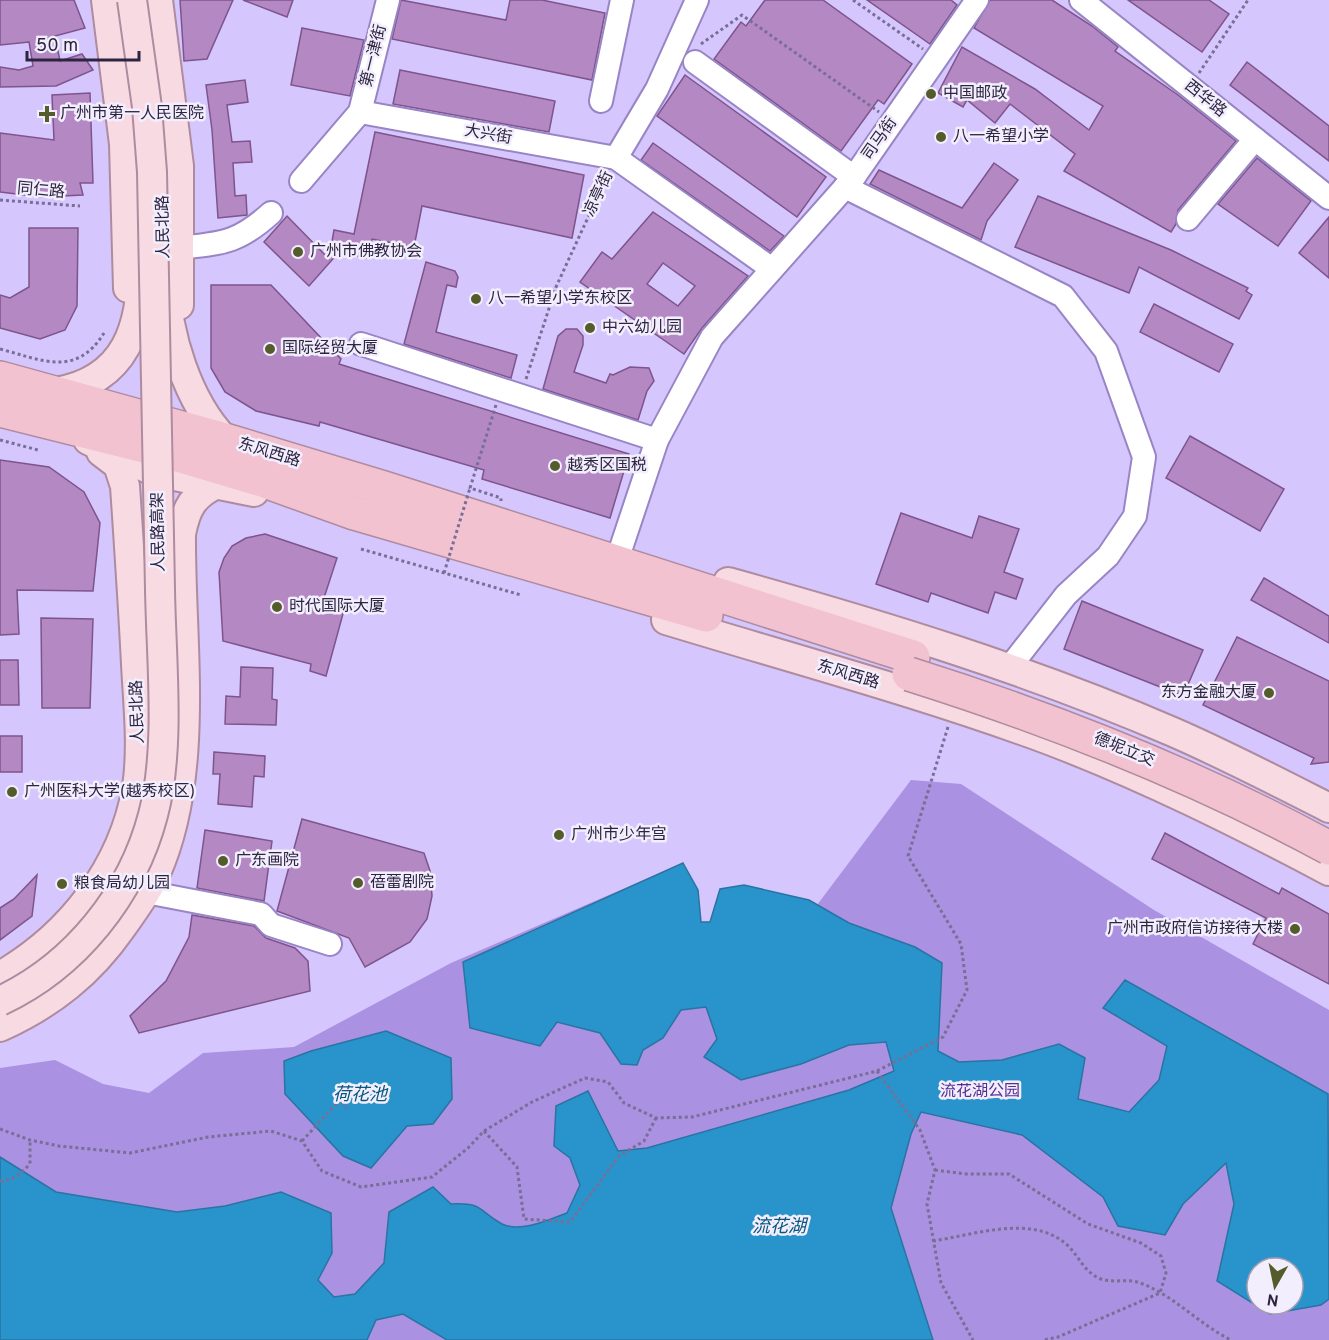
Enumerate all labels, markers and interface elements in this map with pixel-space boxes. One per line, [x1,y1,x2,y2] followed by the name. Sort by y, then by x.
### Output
[357,23,391,89] street label: 第一津街
[27,24,140,62] scale bar
[36,35,78,58] text: 50 m
[1180,76,1230,122] street label: 西华路
[943,84,1007,104] place label: 中国邮政
[924,87,938,101] marker: 中国邮政
[60,104,204,124] place label: 广州市第一人民医院
[38,105,56,123] marker: 广州市第一人民医院
[858,114,902,164] street label: 司马街
[463,121,513,149] street label: 大兴街
[953,127,1049,147] place label: 八一希望小学
[934,130,948,144] marker: 八一希望小学
[580,168,618,220] street label: 凉亭街
[16,179,66,203] street label: 同仁路
[153,195,175,259] street label: 人民北路
[310,242,422,262] place label: 广州市佛教协会
[291,245,305,259] marker: 广州市佛教协会
[488,289,632,309] place label: 八一希望小学东校区
[469,292,483,306] marker: 八一希望小学东校区
[602,318,682,338] place label: 中六幼儿园
[583,321,597,335] marker: 中六幼儿园
[282,339,378,359] place label: 国际经贸大厦
[263,342,277,356] marker: 国际经贸大厦
[235,434,303,472] street label: 东风西路
[567,456,647,476] place label: 越秀区国税
[548,459,562,473] marker: 越秀区国税
[148,492,170,572] street label: 人民路高架
[289,597,385,617] place label: 时代国际大厦
[270,600,284,614] marker: 时代国际大厦
[814,656,882,694] street label: 东风西路
[127,680,149,744] street label: 人民北路
[1161,683,1257,703] place label: 东方金融大厦
[1262,686,1276,700] marker: 东方金融大厦
[1091,729,1157,771] street label: 德坭立交
[24,782,195,802] place label: 广州医科大学(越秀校区)
[5,785,19,799] marker: 广州医科大学(越秀校区)
[571,825,667,845] place label: 广州市少年宫
[552,828,566,842] marker: 广州市少年宫
[235,851,299,871] place label: 广东画院
[216,854,230,868] marker: 广东画院
[370,873,434,893] place label: 蓓蕾剧院
[74,874,170,894] place label: 粮食局幼儿园
[351,876,365,890] marker: 蓓蕾剧院
[55,877,69,891] marker: 粮食局幼儿园
[1107,919,1283,939] place label: 广州市政府信访接待大楼
[1288,922,1302,936] marker: 广州市政府信访接待大楼
[940,1082,1020,1102] park label: 流花湖公园
[333,1084,389,1107] water label: 荷花池
[752,1216,809,1239] water label: 流花湖
[1245,1256,1305,1316] north arrow
[1266,1288,1280,1310] text: N

